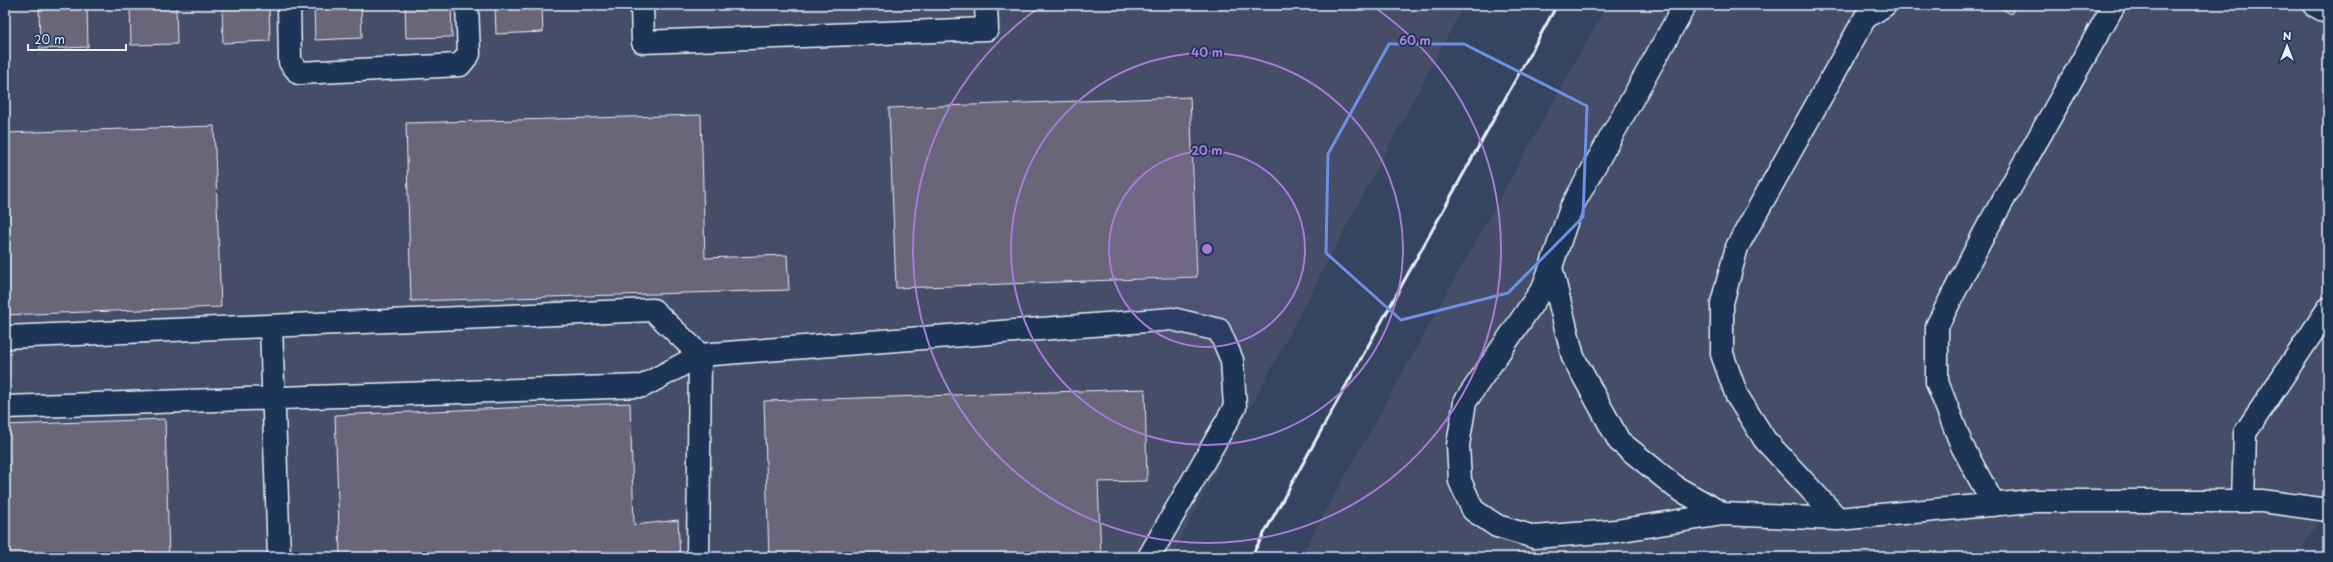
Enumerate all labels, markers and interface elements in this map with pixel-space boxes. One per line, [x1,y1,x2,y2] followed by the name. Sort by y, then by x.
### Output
[28,26,126,52] scale bar
[2267,26,2307,66] north arrow
[2283,27,2292,44] text: N
[34,30,65,48] text: 20 m
[1399,31,1431,49] text: 60 m
[1191,43,1223,61] text: 40 m
[1191,141,1223,159] text: 20 m
[1200,242,1214,256] centre of rings

